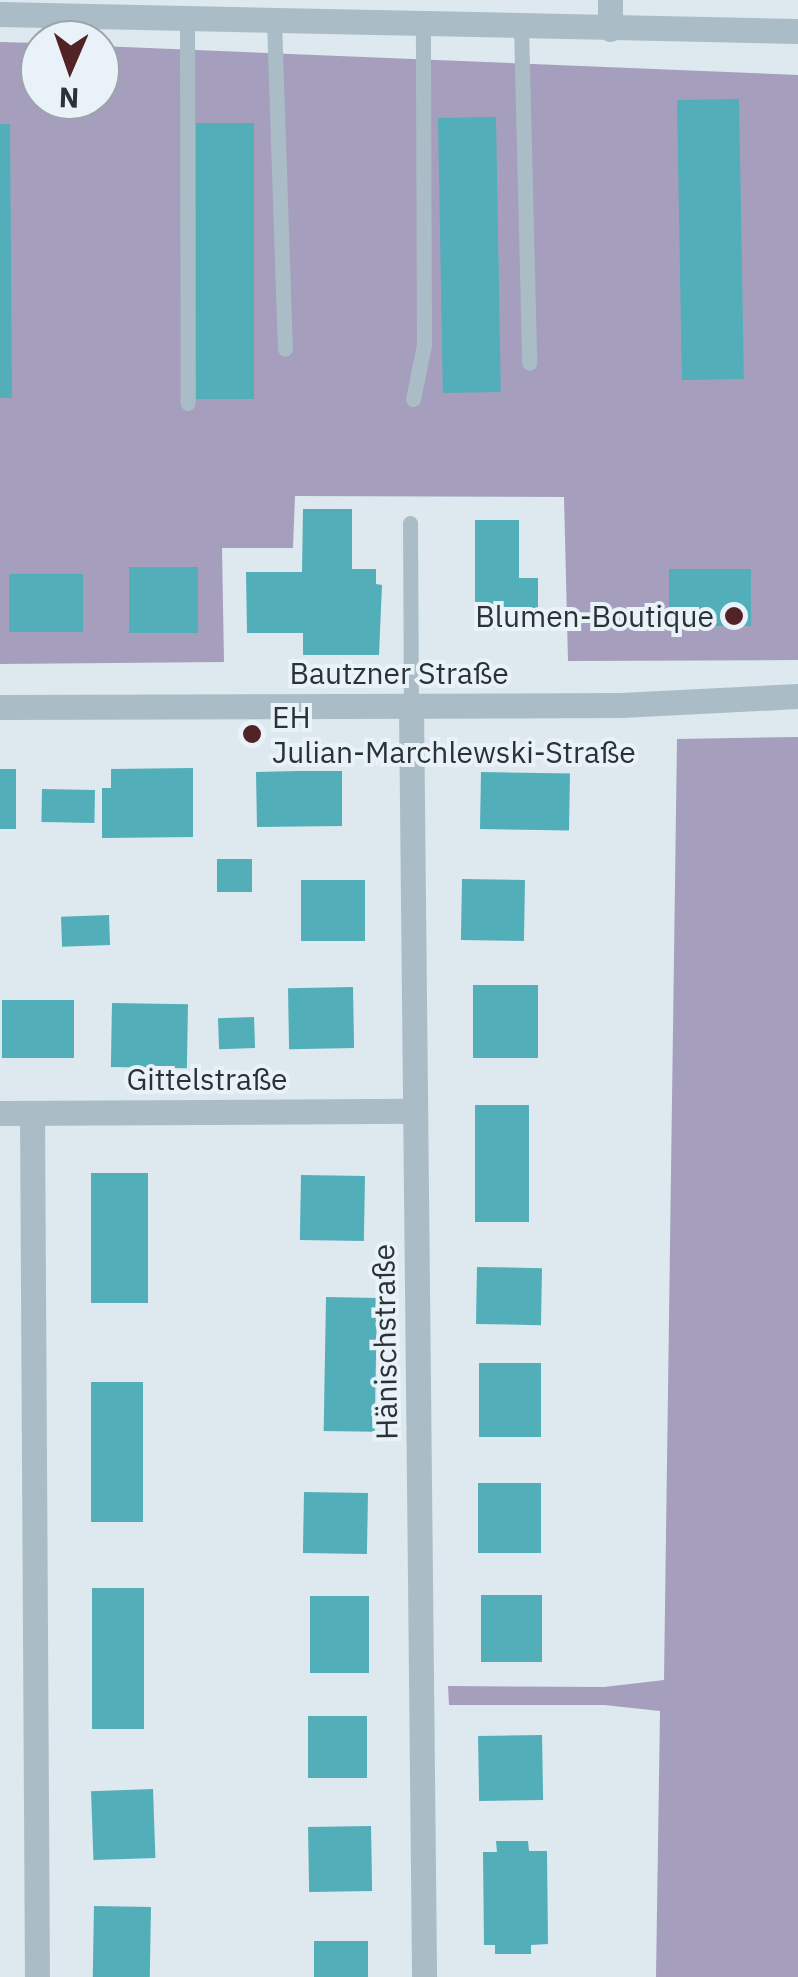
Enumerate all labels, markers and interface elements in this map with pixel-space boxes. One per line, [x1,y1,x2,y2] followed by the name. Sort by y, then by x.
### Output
[20,20,120,120] north arrow
[58,80,80,117] text: N
[475,598,714,634] place label: Blumen-Boutique
[723,605,745,627] marker: Blumen-Boutique
[289,655,509,691] street label: Bautzner Straße
[272,699,636,770] place label: EH Julian-Marchlewski-Straße
[241,723,263,745] marker: EH Julian-Marchlewski-Straße
[126,1061,288,1097] street label: Gittelstraße
[365,1244,405,1440] street label: Hänischstraße

